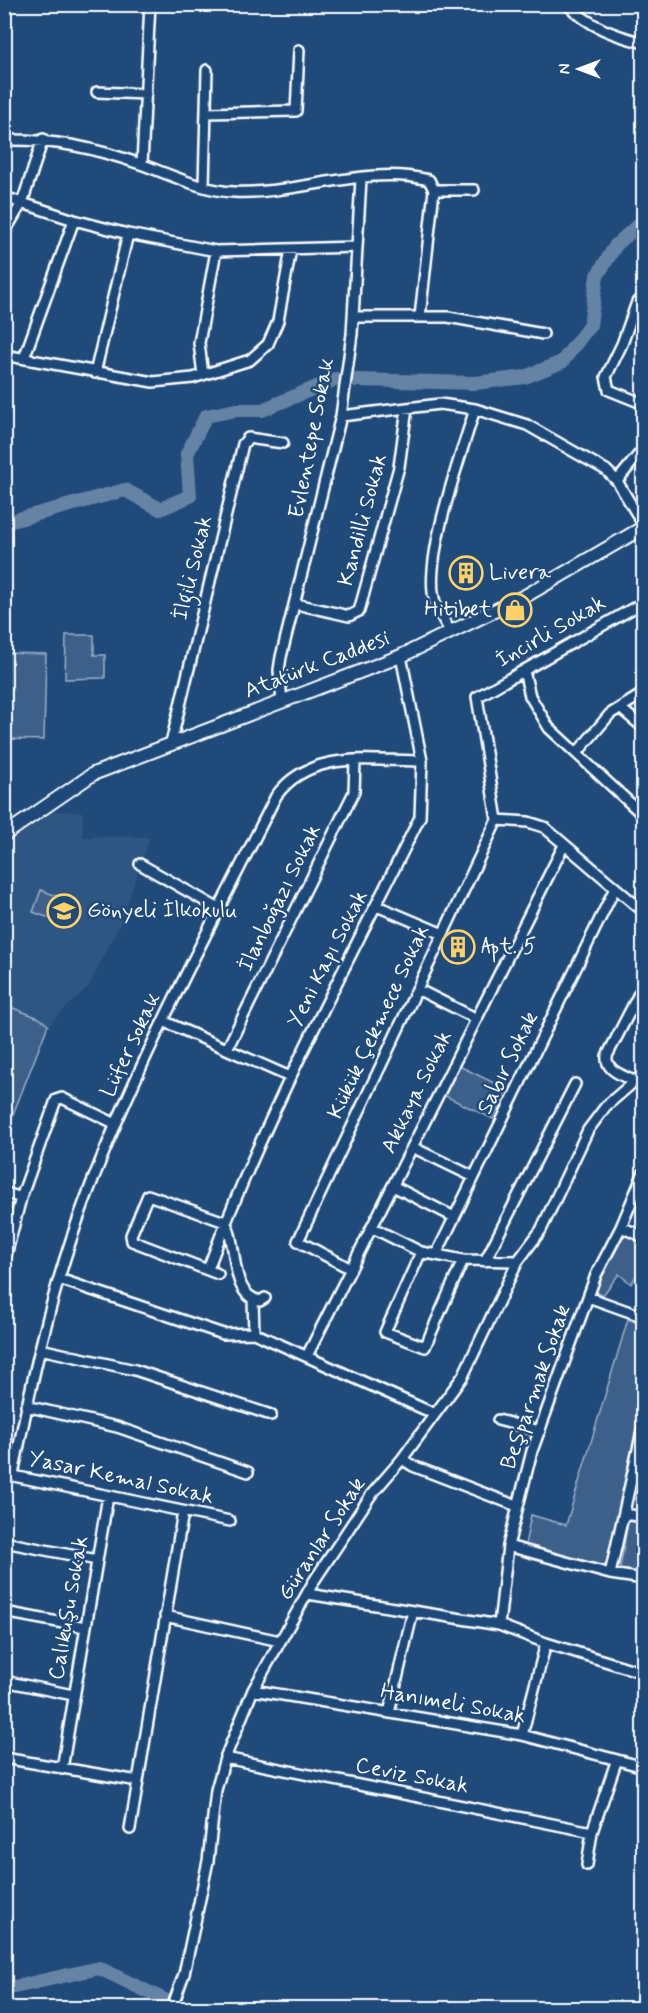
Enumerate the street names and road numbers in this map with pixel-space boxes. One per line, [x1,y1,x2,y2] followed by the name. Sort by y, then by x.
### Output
[283,355,341,521] street label: Evlentepe Sokak
[332,451,394,589] street label: Kandilli Sokak
[166,513,222,624] street label: İlgili Sokak
[491,589,611,675] street label: İncirli Sokak
[240,624,394,706] street label: Atatürk Caddesi
[232,819,329,977] street label: İlanboğazı Sokak
[281,885,375,1033] street label: Yeni Kapı Sokak
[322,920,436,1124] street label: Kükük Çekmece Sokak
[94,988,168,1102] street label: Lüfer sokak
[471,1007,545,1119] street label: Sabır Sokak
[375,1026,459,1158] street label: Akkaya Sokak
[495,1301,577,1473] street label: Beşparmak Sokak
[26,1445,216,1511] street label: Yasar Kemal Sokak
[272,1472,372,1606] street label: Güranlar Sokak
[43,1534,95,1682] street label: Calıkuşu Sokak
[378,1677,528,1731] street label: Hanımeli Sokak
[353,1751,471,1801] street label: Ceviz Sokak

